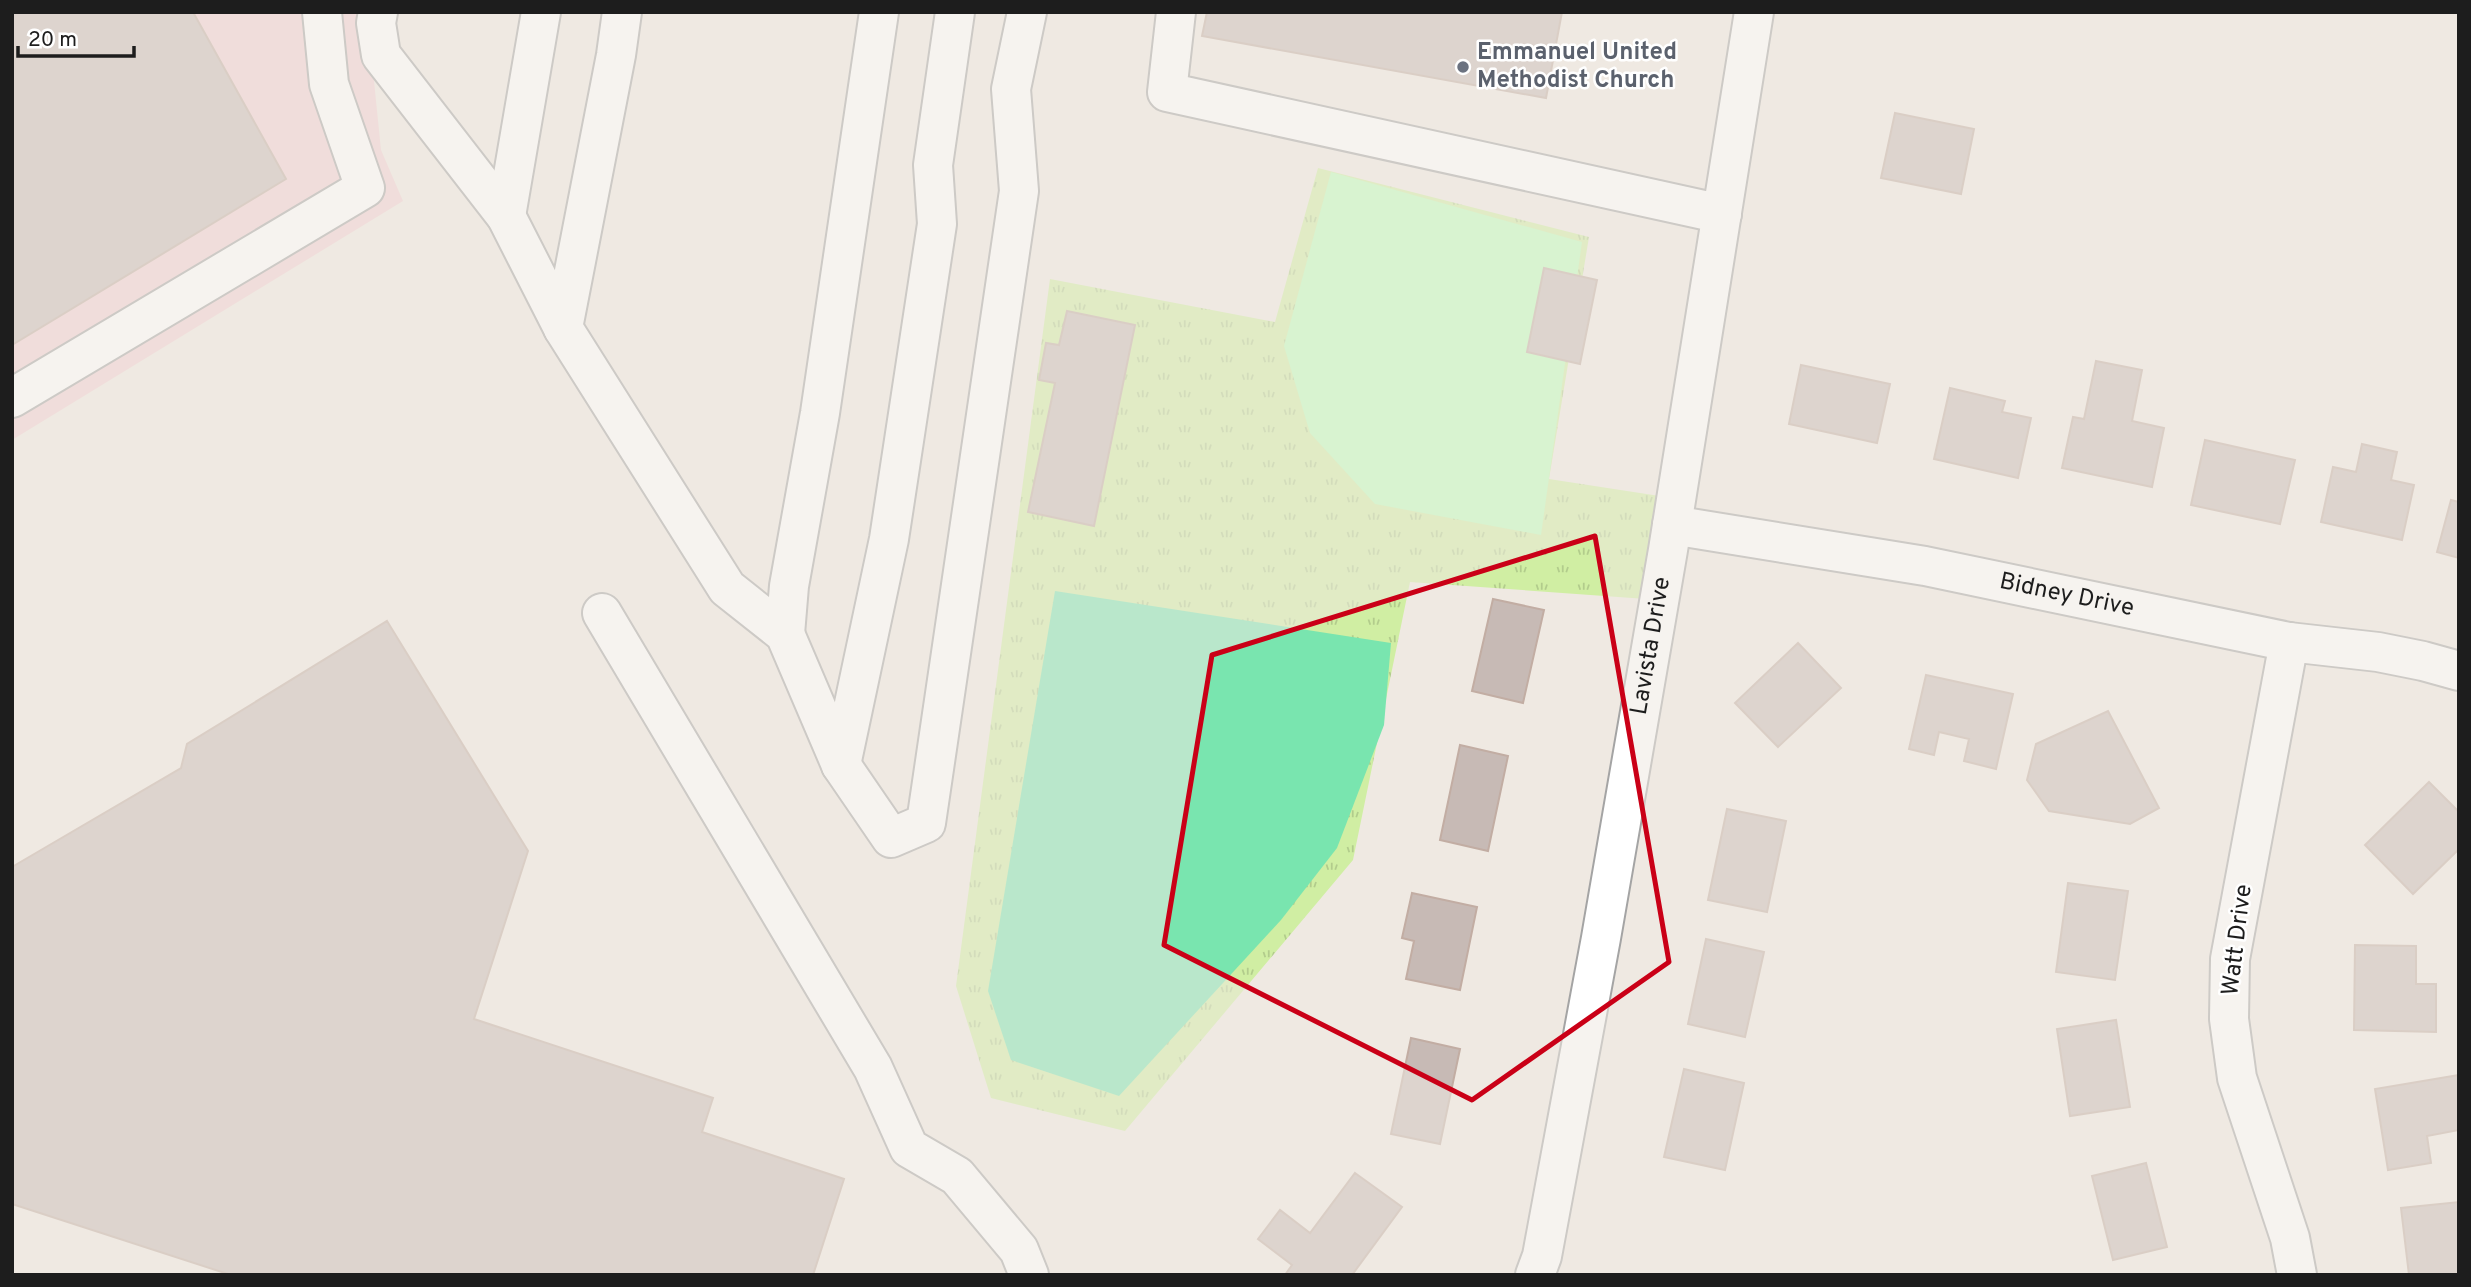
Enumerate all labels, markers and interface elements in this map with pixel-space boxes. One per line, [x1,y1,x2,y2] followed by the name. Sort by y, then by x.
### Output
[18,14,133,58] scale bar
[28,27,77,54] text: 20 m
[1477,38,1677,96] place label: Emmanuel United Methodist Church
[1455,59,1471,75] marker: Emmanuel United Methodist Church
[1997,567,2137,624] street label: Bidney Drive
[1625,575,1678,717] street label: Lavista Drive
[2216,883,2260,997] street label: Watt Drive

